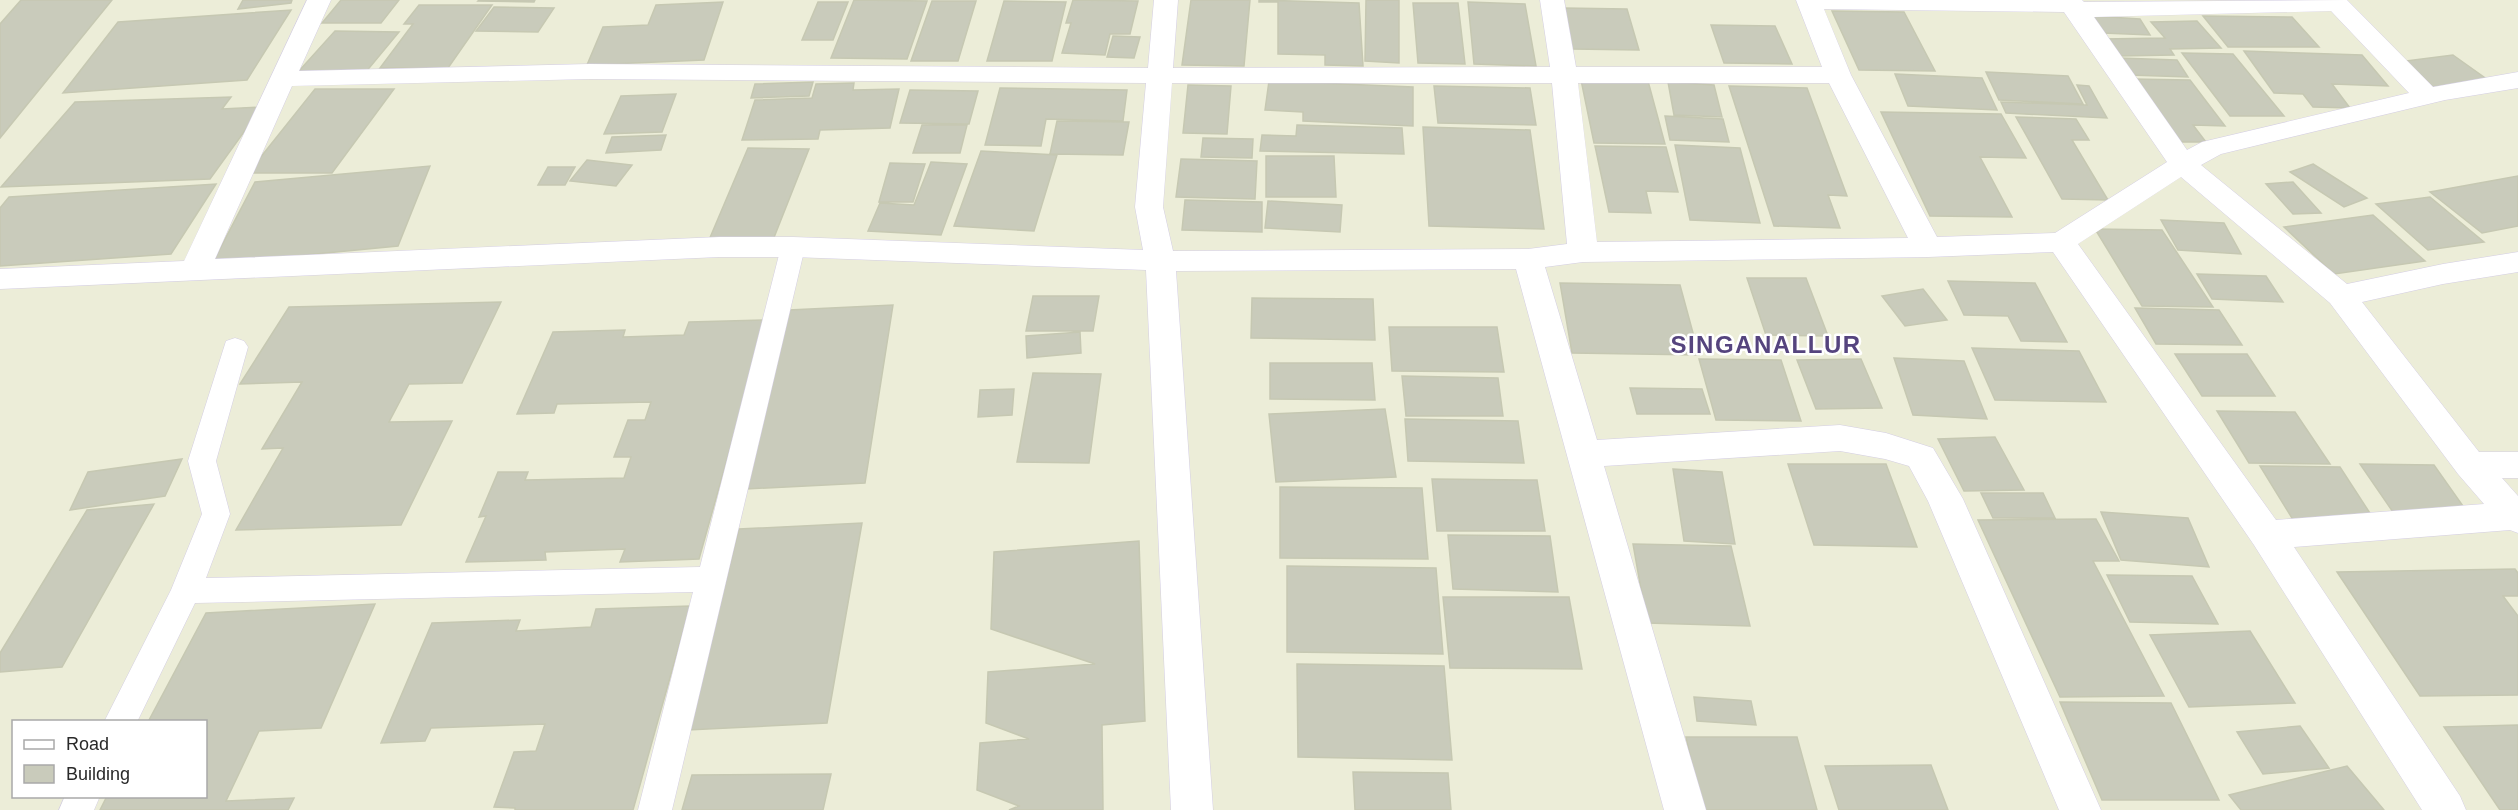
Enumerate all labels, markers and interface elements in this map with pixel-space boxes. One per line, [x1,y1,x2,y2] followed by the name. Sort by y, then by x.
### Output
[1670,331,1862,358] district label: SINGANALLUR
[12,720,207,798] legend
[66,734,109,754] text: Road
[66,764,130,784] text: Building

